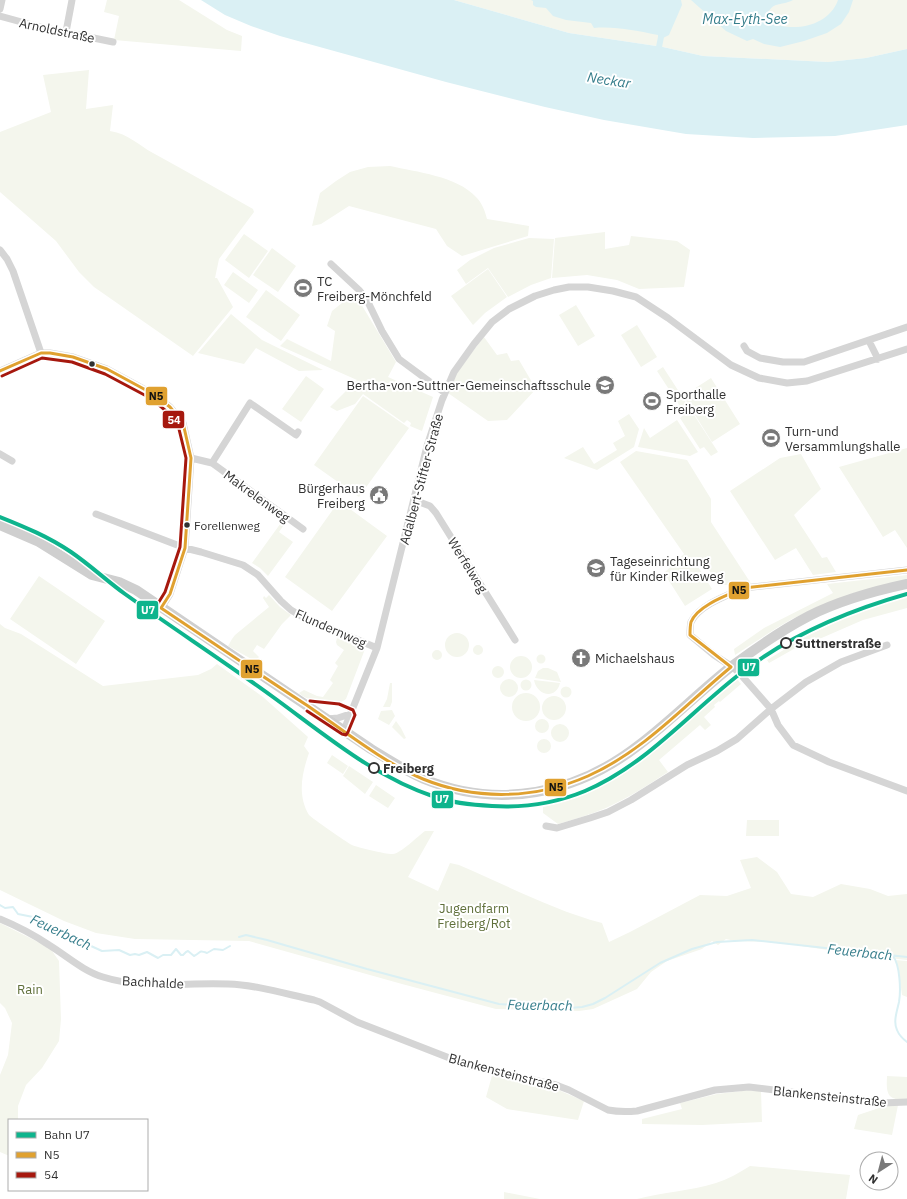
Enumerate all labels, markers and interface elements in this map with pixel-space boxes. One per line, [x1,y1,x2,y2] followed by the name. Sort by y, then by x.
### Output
[702,10,788,28] water label: Max-Eyth-See
[18,14,96,47] street label: Arnoldstraße
[586,68,633,92] water label: Neckar
[317,273,432,305] place label: TC Freiberg-Mönchfeld
[292,277,314,299] sports icon: TC Freiberg-Mönchfeld
[87,359,97,369] unlabelled marker
[594,374,616,396] school or university icon: Bertha-von-Suttner-Gemeinschaftsschule
[347,377,591,394] place label: Bertha-von-Suttner-Gemeinschaftsschule
[145,386,168,406] line badge: N5
[666,386,726,418] place label: Sporthalle Freiberg
[149,389,164,403] text: N5
[641,390,663,412] sports icon: Sporthalle Freiberg
[162,410,185,429] line badge: 54
[396,412,447,547] street label: Adalbert-Stifter-Straße
[167,413,181,427] text: 54
[785,423,900,455] place label: Turn-und Versammlungshalle
[760,427,782,449] sports icon: Turn-und Versammlungshalle
[220,467,293,526] street label: Makrelenweg
[298,480,365,512] place label: Bürgerhaus Freiberg
[368,484,390,506] public building icon: Bürgerhaus Freiberg
[194,518,261,533] place label: Forellenweg
[182,520,192,530] marker: Forellenweg
[444,534,491,596] street label: Werfelweg
[610,553,724,585] place label: Tageseinrichtung für Kinder Rilkeweg
[585,557,607,579] school or university icon: Tageseinrichtung für Kinder Rilkeweg
[728,581,750,600] line badge: N5
[732,583,747,597] text: N5
[136,600,159,620] line badge: U7
[141,603,156,617] text: U7
[293,605,369,652] street label: Flundernweg
[795,635,881,652] place label: Suttnerstraße
[780,637,792,649] marker: Suttnerstraße
[570,647,592,669] church icon: Michaelshaus
[595,650,675,667] place label: Michaelshaus
[737,658,760,677] line badge: U7
[240,659,263,679] line badge: N5
[742,660,757,674] text: U7
[245,662,260,676] text: N5
[383,760,435,777] place label: Freiberg
[368,762,380,774] marker: Freiberg
[544,778,567,797] line badge: N5
[549,780,564,794] text: N5
[431,790,454,809] line badge: U7
[435,792,450,806] text: U7
[437,900,511,932] park label: Jugendfarm Freiberg/Rot
[28,910,94,954] water label: Feuerbach
[827,940,894,964] water label: Feuerbach
[122,972,184,993] street label: Bachhalde
[17,981,43,998] park label: Rain
[507,995,573,1015] water label: Feuerbach
[447,1050,561,1095] street label: Blankensteinstraße
[772,1082,888,1111] street label: Blankensteinstraße
[8,1119,148,1191] legend
[44,1127,90,1142] text: Bahn U7
[44,1147,60,1162] text: N5
[859,1151,899,1191] north arrow
[44,1167,58,1182] text: 54
[866,1171,880,1187] text: N

